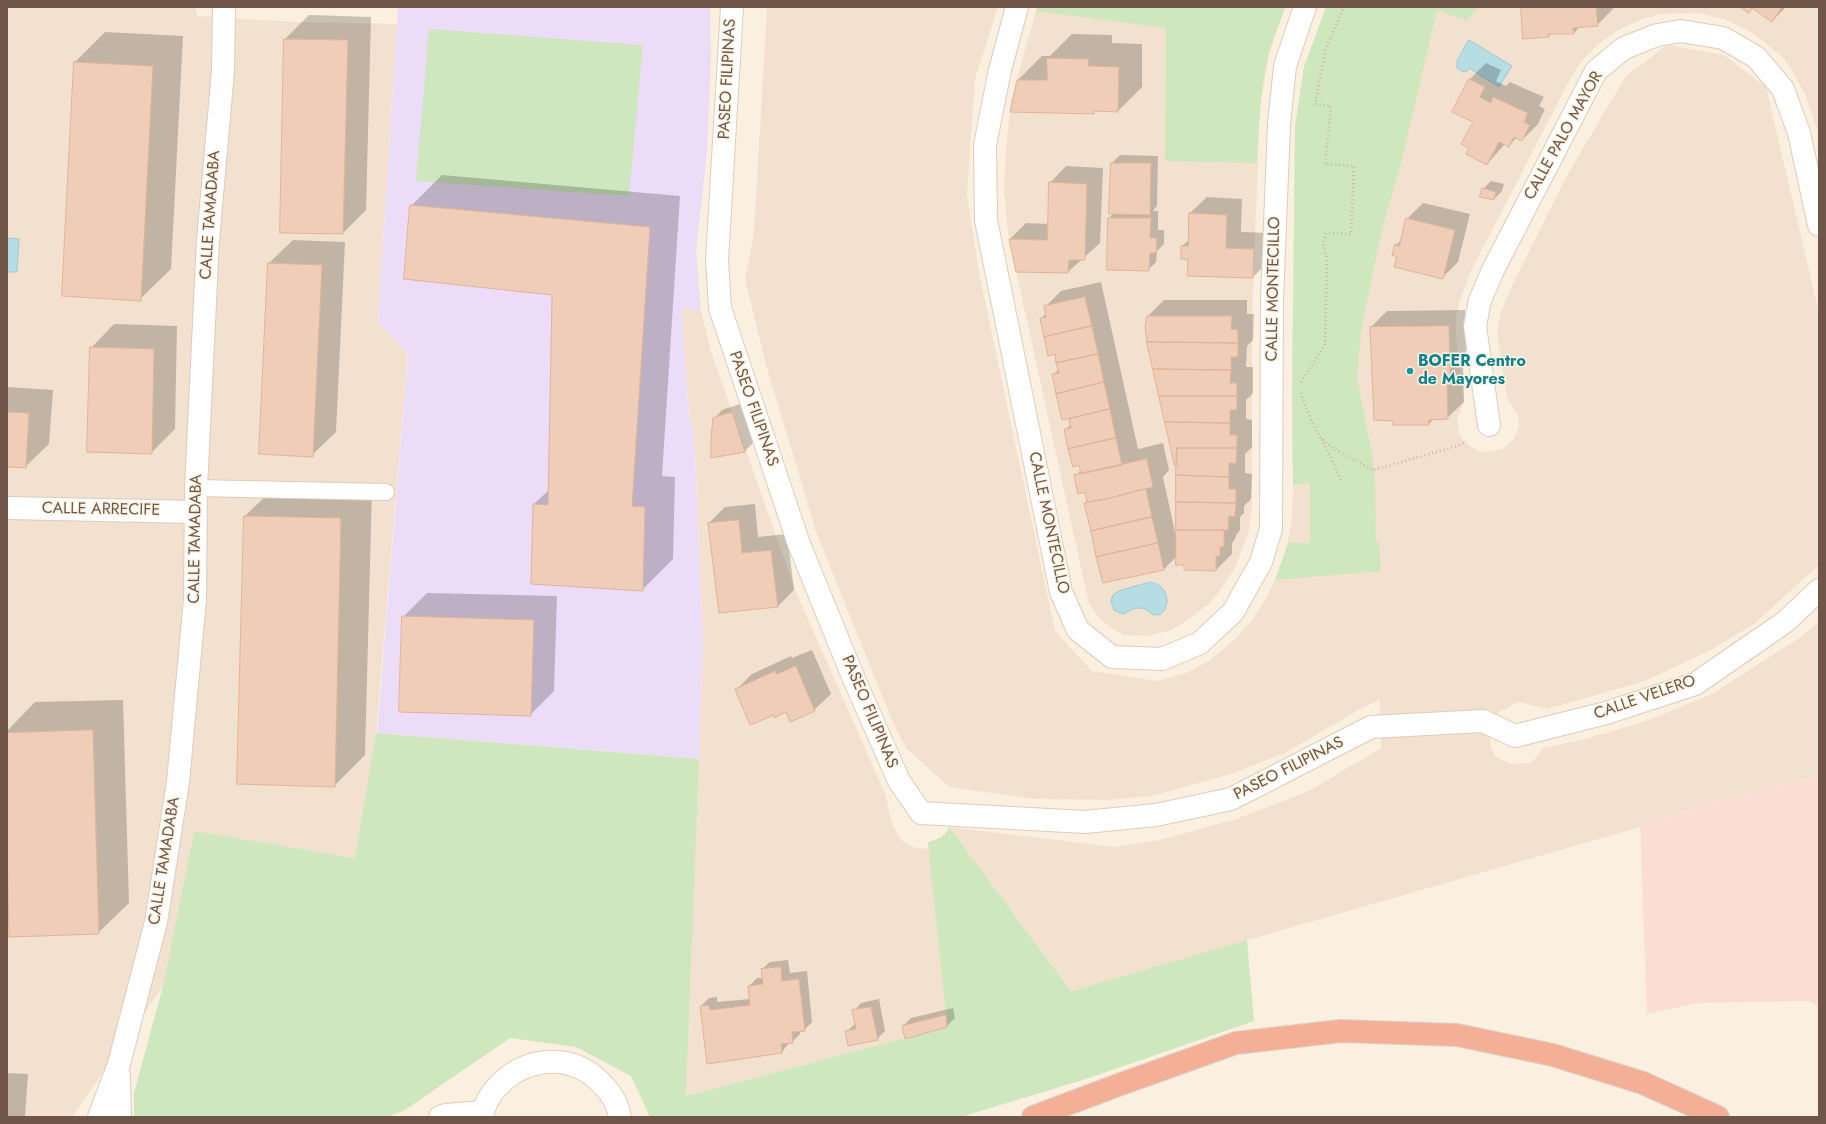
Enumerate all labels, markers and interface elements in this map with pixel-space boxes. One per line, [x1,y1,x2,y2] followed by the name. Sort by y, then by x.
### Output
[715,18,741,140] street label: PASEO FILIPINAS
[1521,68,1607,204] street label: CALLE PALO MAYOR
[197,150,225,280] street label: CALLE TAMADABA
[1263,216,1285,362] street label: CALLE MONTECILLO
[724,349,782,469] street label: PASEO FILIPINAS
[1418,352,1526,390] place label: BOFER Centro de Mayores
[1405,366,1415,376] marker: BOFER Centro de Mayores
[1024,450,1072,596] street label: CALLE MONTECILLO
[185,474,207,604] street label: CALLE TAMADABA
[42,499,160,521] street label: CALLE ARRECIFE
[837,653,901,771] street label: PASEO FILIPINAS
[1592,672,1698,724] street label: CALLE VELERO
[1231,733,1347,805] street label: PASEO FILIPINAS
[145,796,185,926] street label: CALLE TAMADABA

